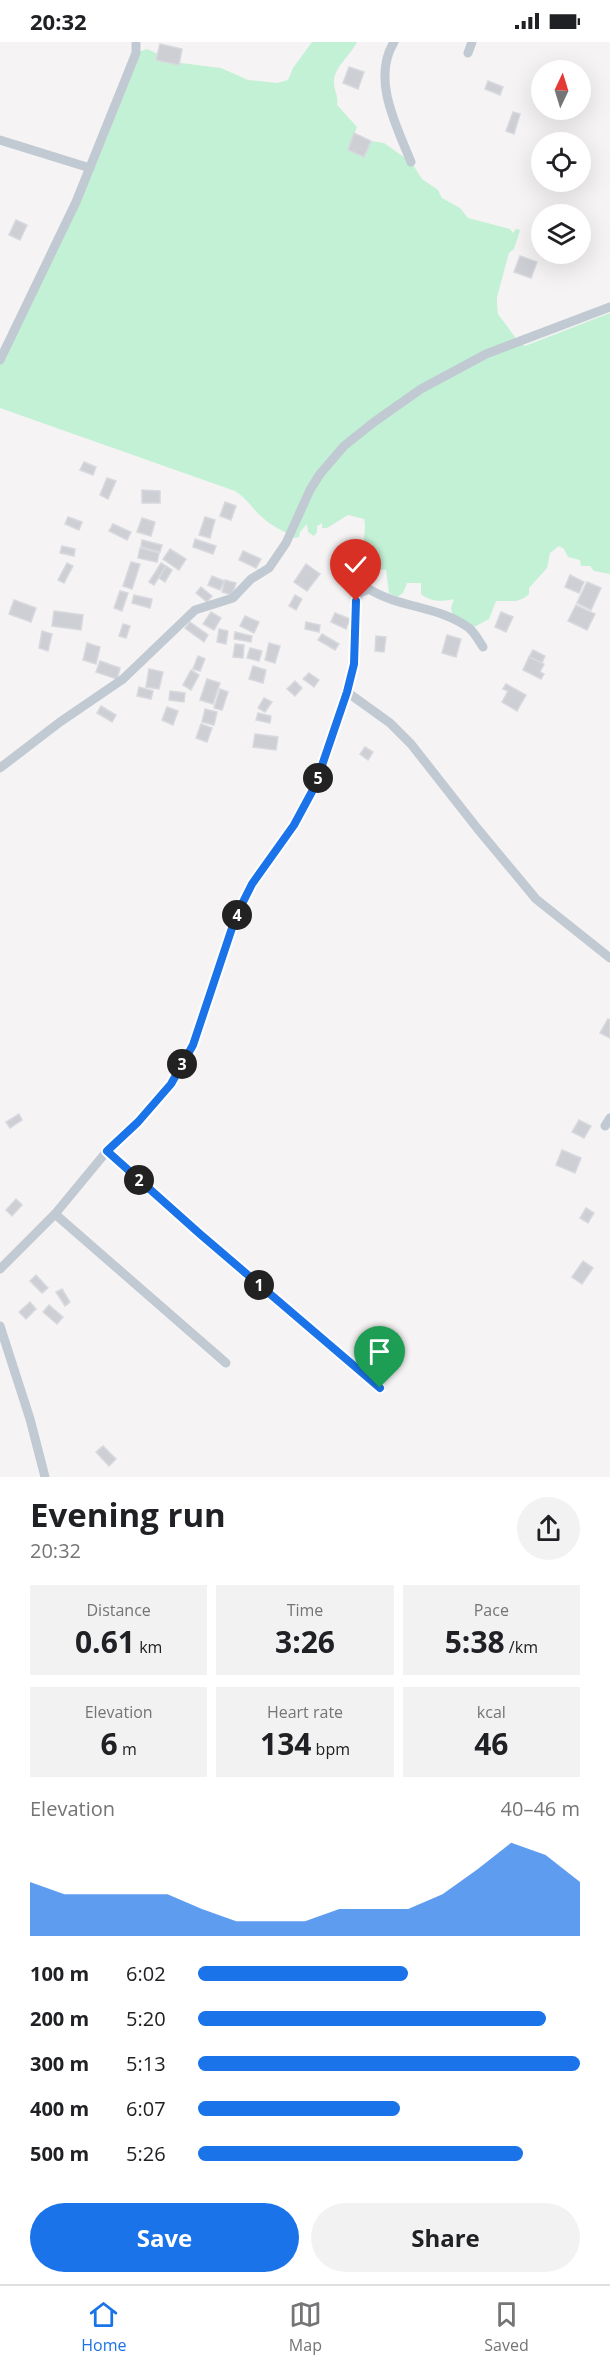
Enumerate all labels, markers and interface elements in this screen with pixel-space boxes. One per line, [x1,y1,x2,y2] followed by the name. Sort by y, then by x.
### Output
[30,6,87,36] text: 20:32
[531,60,591,120] north arrow
[531,60,591,264] map controls
[531,132,591,192] button: locate
[531,204,591,264] button: layers
[330,539,381,601] pin
[339,548,372,581] icon: check
[303,763,333,793] pin: 5
[313,767,323,789] text: 5
[222,900,252,930] pin: 4
[232,904,242,926] text: 4
[167,1049,197,1079] pin: 3
[177,1053,187,1075] text: 3
[124,1165,154,1195] pin: 2
[134,1169,144,1191] text: 2
[244,1270,274,1300] pin: 1
[254,1274,264,1296] text: 1
[354,1326,405,1388] pin
[363,1335,396,1368] icon: arrive
[30,1492,226,1537] text: Evening run
[517,1497,580,1560] button: share
[30,1537,81,1564] text: 20:32
[87,1599,151,1621] text: Distance
[287,1599,323,1621] text: Time
[474,1599,509,1621] text: Pace
[75,1621,135,1662] text: 0.61
[275,1621,335,1662] text: 3:26
[445,1621,505,1662] text: 5:38
[135,1636,162,1658] text: km
[505,1636,538,1658] text: /km
[85,1701,153,1723] text: Elevation
[267,1701,343,1723] text: Heart rate
[477,1701,506,1723] text: kcal
[101,1723,118,1764] text: 6
[260,1723,311,1764] text: 134
[474,1723,508,1764] text: 46
[118,1738,137,1760] text: m
[311,1738,350,1760] text: bpm
[30,1795,115,1822] text: Elevation
[501,1795,580,1822] text: 40–46 m
[30,1960,89,1987] text: 100 m
[126,1960,166,1987] text: 6:02
[30,2005,89,2032] text: 200 m
[126,2005,166,2032] text: 5:20
[30,2050,89,2077] text: 300 m
[126,2050,166,2077] text: 5:13
[30,2095,89,2122] text: 400 m
[126,2095,166,2122] text: 6:07
[30,2140,89,2167] text: 500 m
[126,2140,166,2167] text: 5:26
[30,2203,299,2272] button: Save
[311,2203,580,2272] button: Share
[81,2298,126,2356] tab: Home
[289,2298,322,2356] tab: Map
[484,2298,529,2356] tab: Saved

